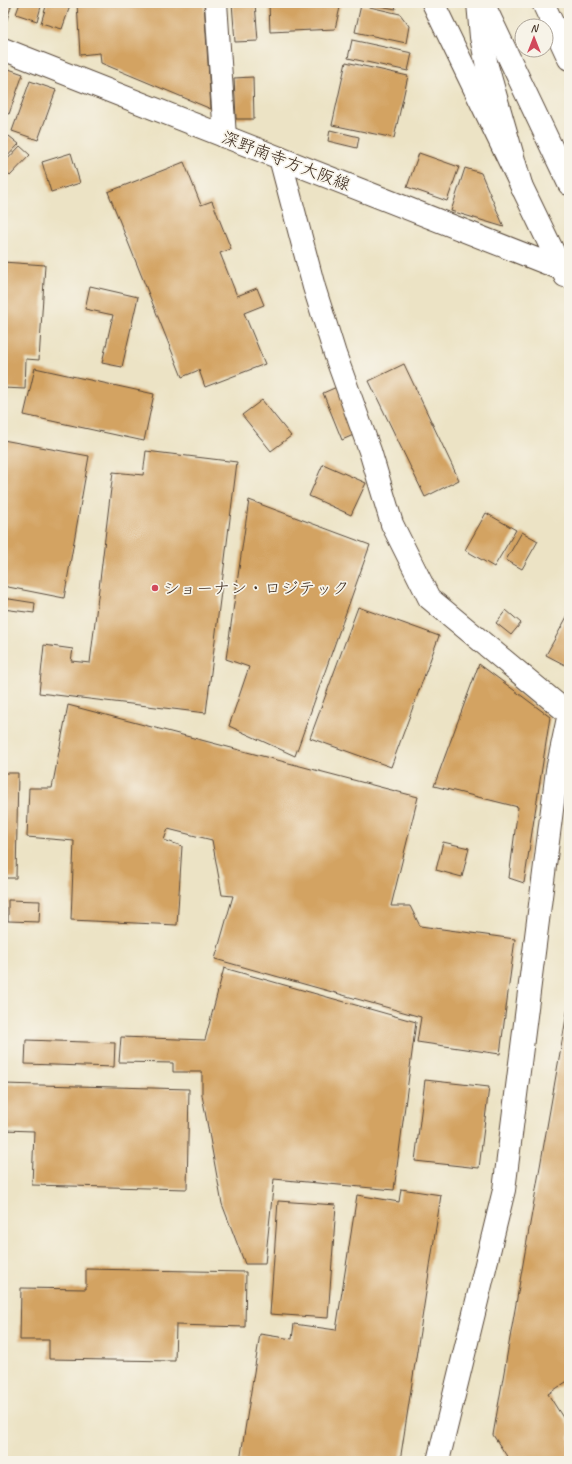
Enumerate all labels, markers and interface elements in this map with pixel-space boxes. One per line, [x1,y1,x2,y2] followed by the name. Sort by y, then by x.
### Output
[514,18,554,58] north arrow
[531,21,540,35] text: N
[219,127,353,195] street label: 深野南寺方大阪線
[163,578,349,599] place label: ショーナン・ロジテック
[150,583,160,593] marker: ショーナン・ロジテック

